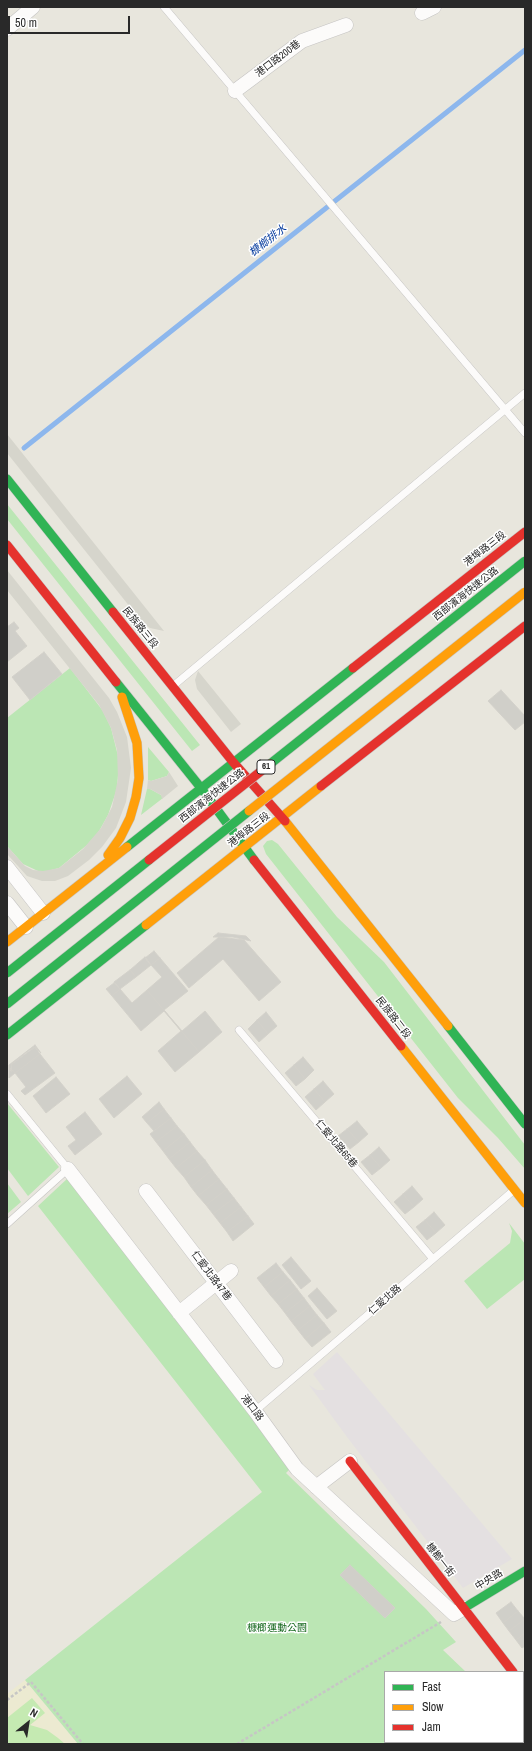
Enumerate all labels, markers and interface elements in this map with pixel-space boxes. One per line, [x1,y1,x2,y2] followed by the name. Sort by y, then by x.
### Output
[10,8,132,34] scale bar
[15,15,37,31] text: 50 m
[253,38,303,80] street label: 港口路200巷
[247,222,289,260] water label: 槺榔排水
[462,529,508,569] street label: 港埠路三段
[431,565,501,623] street label: 西部濱海快速公路
[120,605,160,651] street label: 民族路三段
[257,760,275,774] road number: 61
[177,767,247,825] street label: 西部濱海快速公路
[226,810,272,850] street label: 港埠路三段
[373,995,413,1041] street label: 民族路二段
[312,1117,360,1171] street label: 仁愛北路65巷
[188,1249,234,1303] street label: 仁愛北路47巷
[366,1282,404,1318] street label: 仁愛北路
[238,1392,266,1424] street label: 港口路
[423,1541,457,1579] street label: 槺榔一街
[473,1567,505,1593] street label: 中央路
[247,1622,307,1634] park label: 槺榔運動公園
[384,1671,524,1743] legend
[422,1679,441,1695] text: Fast
[422,1699,443,1715] text: Slow
[8,1703,48,1743] north arrow
[28,1705,40,1720] text: N
[422,1719,441,1735] text: Jam

